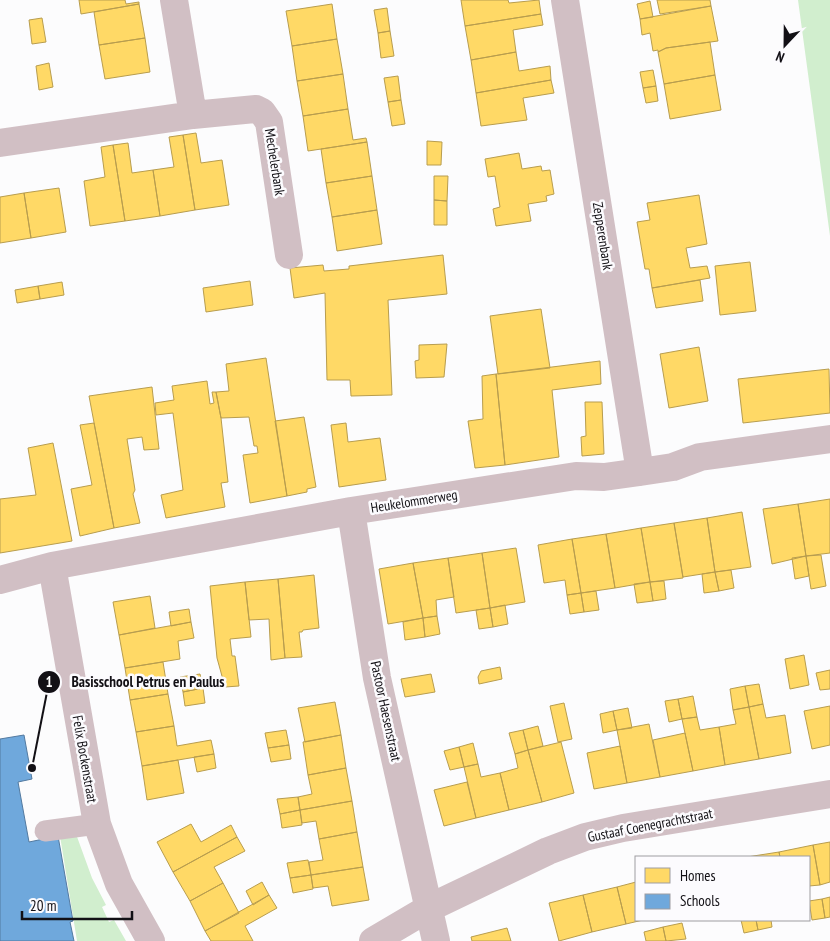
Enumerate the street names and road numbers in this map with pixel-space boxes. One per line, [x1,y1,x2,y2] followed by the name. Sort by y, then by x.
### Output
[261,127,289,197] street label: Mechelerbank
[589,201,617,272] street label: Zepperenbank
[369,485,459,517] street label: Heukelommerweg
[367,659,405,763] street label: Pastoor Haesenstraat
[68,714,102,804] street label: Felix Bockenstraat
[586,804,714,846] street label: Gustaaf Coenegrachtstraat

